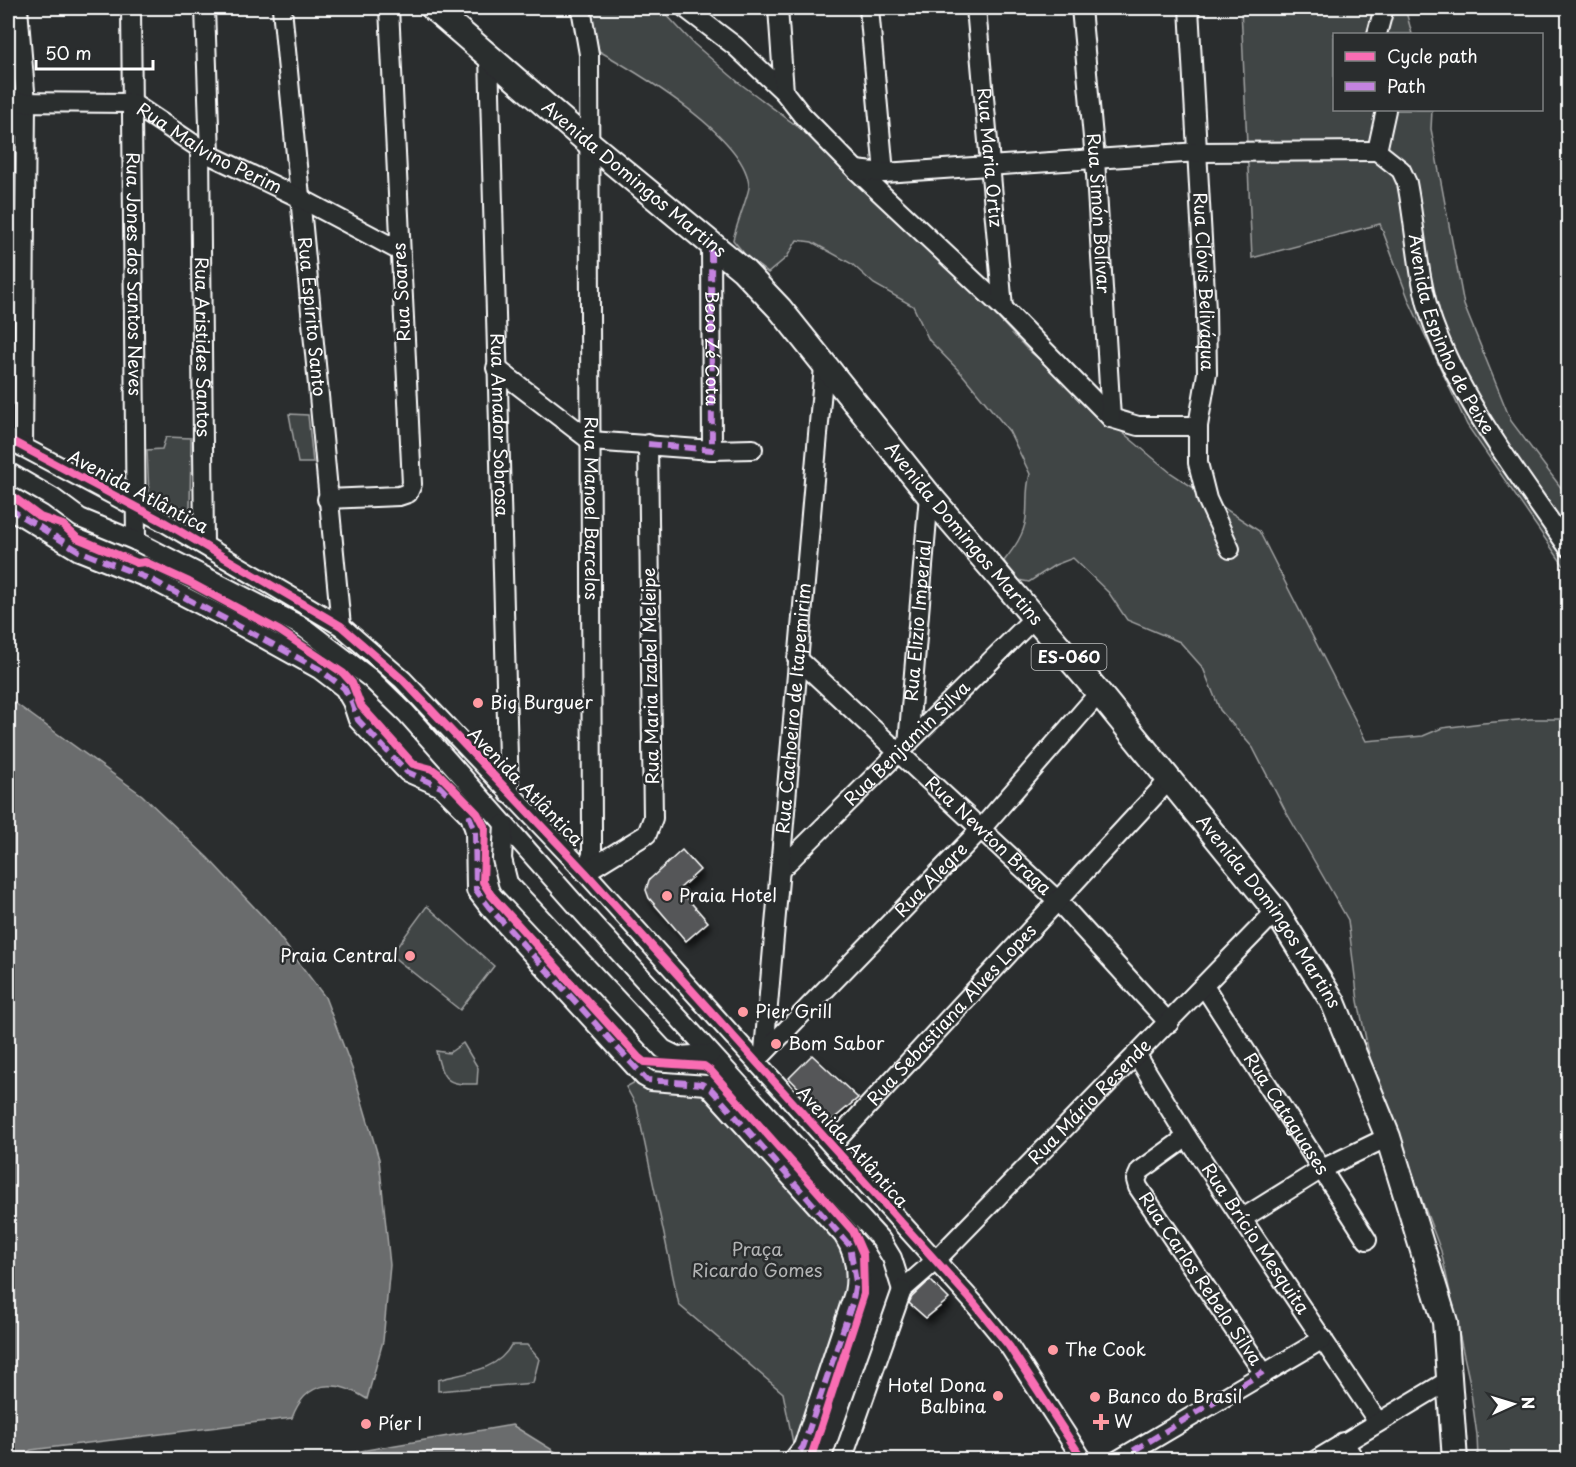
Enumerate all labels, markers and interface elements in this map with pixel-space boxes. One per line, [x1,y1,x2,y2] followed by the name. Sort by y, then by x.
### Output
[36,33,153,71] scale bar
[1333,33,1543,111] legend
[45,39,92,66] text: 50 m
[1387,42,1478,69] text: Cycle path
[1387,72,1426,99] text: Path
[971,86,1011,229] street label: Rua Maria Ortiz
[537,93,733,263] street label: Avenida Domingos Martins
[132,95,287,200] street label: Rua Malvino Perim
[1081,132,1118,295] street label: Rua Simón Bolívar
[120,152,150,396] street label: Rua Jones dos Santos Neves
[1187,192,1222,372] street label: Rua Clóvis Beliváqua
[1403,232,1502,439] street label: Avenida Espinho de Peixe
[292,235,334,397] street label: Rua Espírito Santo
[384,242,417,342] street label: Rua Soares
[189,257,218,437] street label: Rua Aristides Santos
[699,290,727,406] street label: Beco Zé Cota
[485,333,517,518] street label: Rua Amador Sobrosa
[578,416,606,600] street label: Rua Manoel Barcelos
[879,435,1050,631] street label: Avenida Domingos Martins
[64,442,214,540] street label: Avenida Atlântica
[897,538,937,702] street label: Rua Elizio Imperial
[634,567,665,785] street label: Rua Maria Izabel Meleipe
[768,582,817,835] street label: Rua Cachoeiro de Itapemirim
[1032,644,1106,670] road number: ES-060
[837,673,976,811] street label: Rua Benjamin Silva
[490,688,593,715] place label: Big Burguer
[471,696,485,710] marker: Big Burguer
[462,720,590,852] street label: Avenida Atlântica
[920,769,1059,901] street label: Rua Newton Braga
[1191,808,1349,1012] street label: Avenida Domingos Martins
[887,836,973,923] street label: Rua Alegre
[679,881,777,908] place label: Praia Hotel
[660,889,674,903] marker: Praia Hotel
[860,917,1042,1111] street label: Rua Sebastiana Alves Lopes
[280,941,398,968] place label: Praia Central
[403,949,417,963] marker: Praia Central
[755,997,832,1024] place label: Pier Grill
[736,1005,750,1019] marker: Pier Grill
[788,1029,885,1056] place label: Bom Sabor
[1021,1032,1157,1170] street label: Rua Mário Resende
[769,1037,783,1051] marker: Bom Sabor
[1238,1047,1337,1180] street label: Rua Cataguases
[791,1079,916,1213] street label: Avenida Atlântica
[1196,1157,1317,1320] street label: Rua Brício Mesquita
[1133,1186,1270,1371] street label: Rua Carlos Rebelo Silva
[692,1235,822,1283] park label: Praça Ricardo Gomes
[1065,1335,1146,1362] place label: The Cook
[1046,1343,1060,1357] marker: The Cook
[888,1371,987,1419] place label: Hotel Dona Balbina
[1483,1374,1543,1434] north arrow
[1107,1382,1242,1409] place label: Banco do Brasil
[991,1389,1005,1403] marker: Hotel Dona Balbina
[1088,1390,1102,1404] marker: Banco do Brasil
[1517,1396,1541,1410] text: N
[1114,1407,1133,1434] place label: W
[378,1409,422,1436] place label: Píer I
[1092,1413,1110,1431] marker: W
[359,1417,373,1431] marker: Píer I

